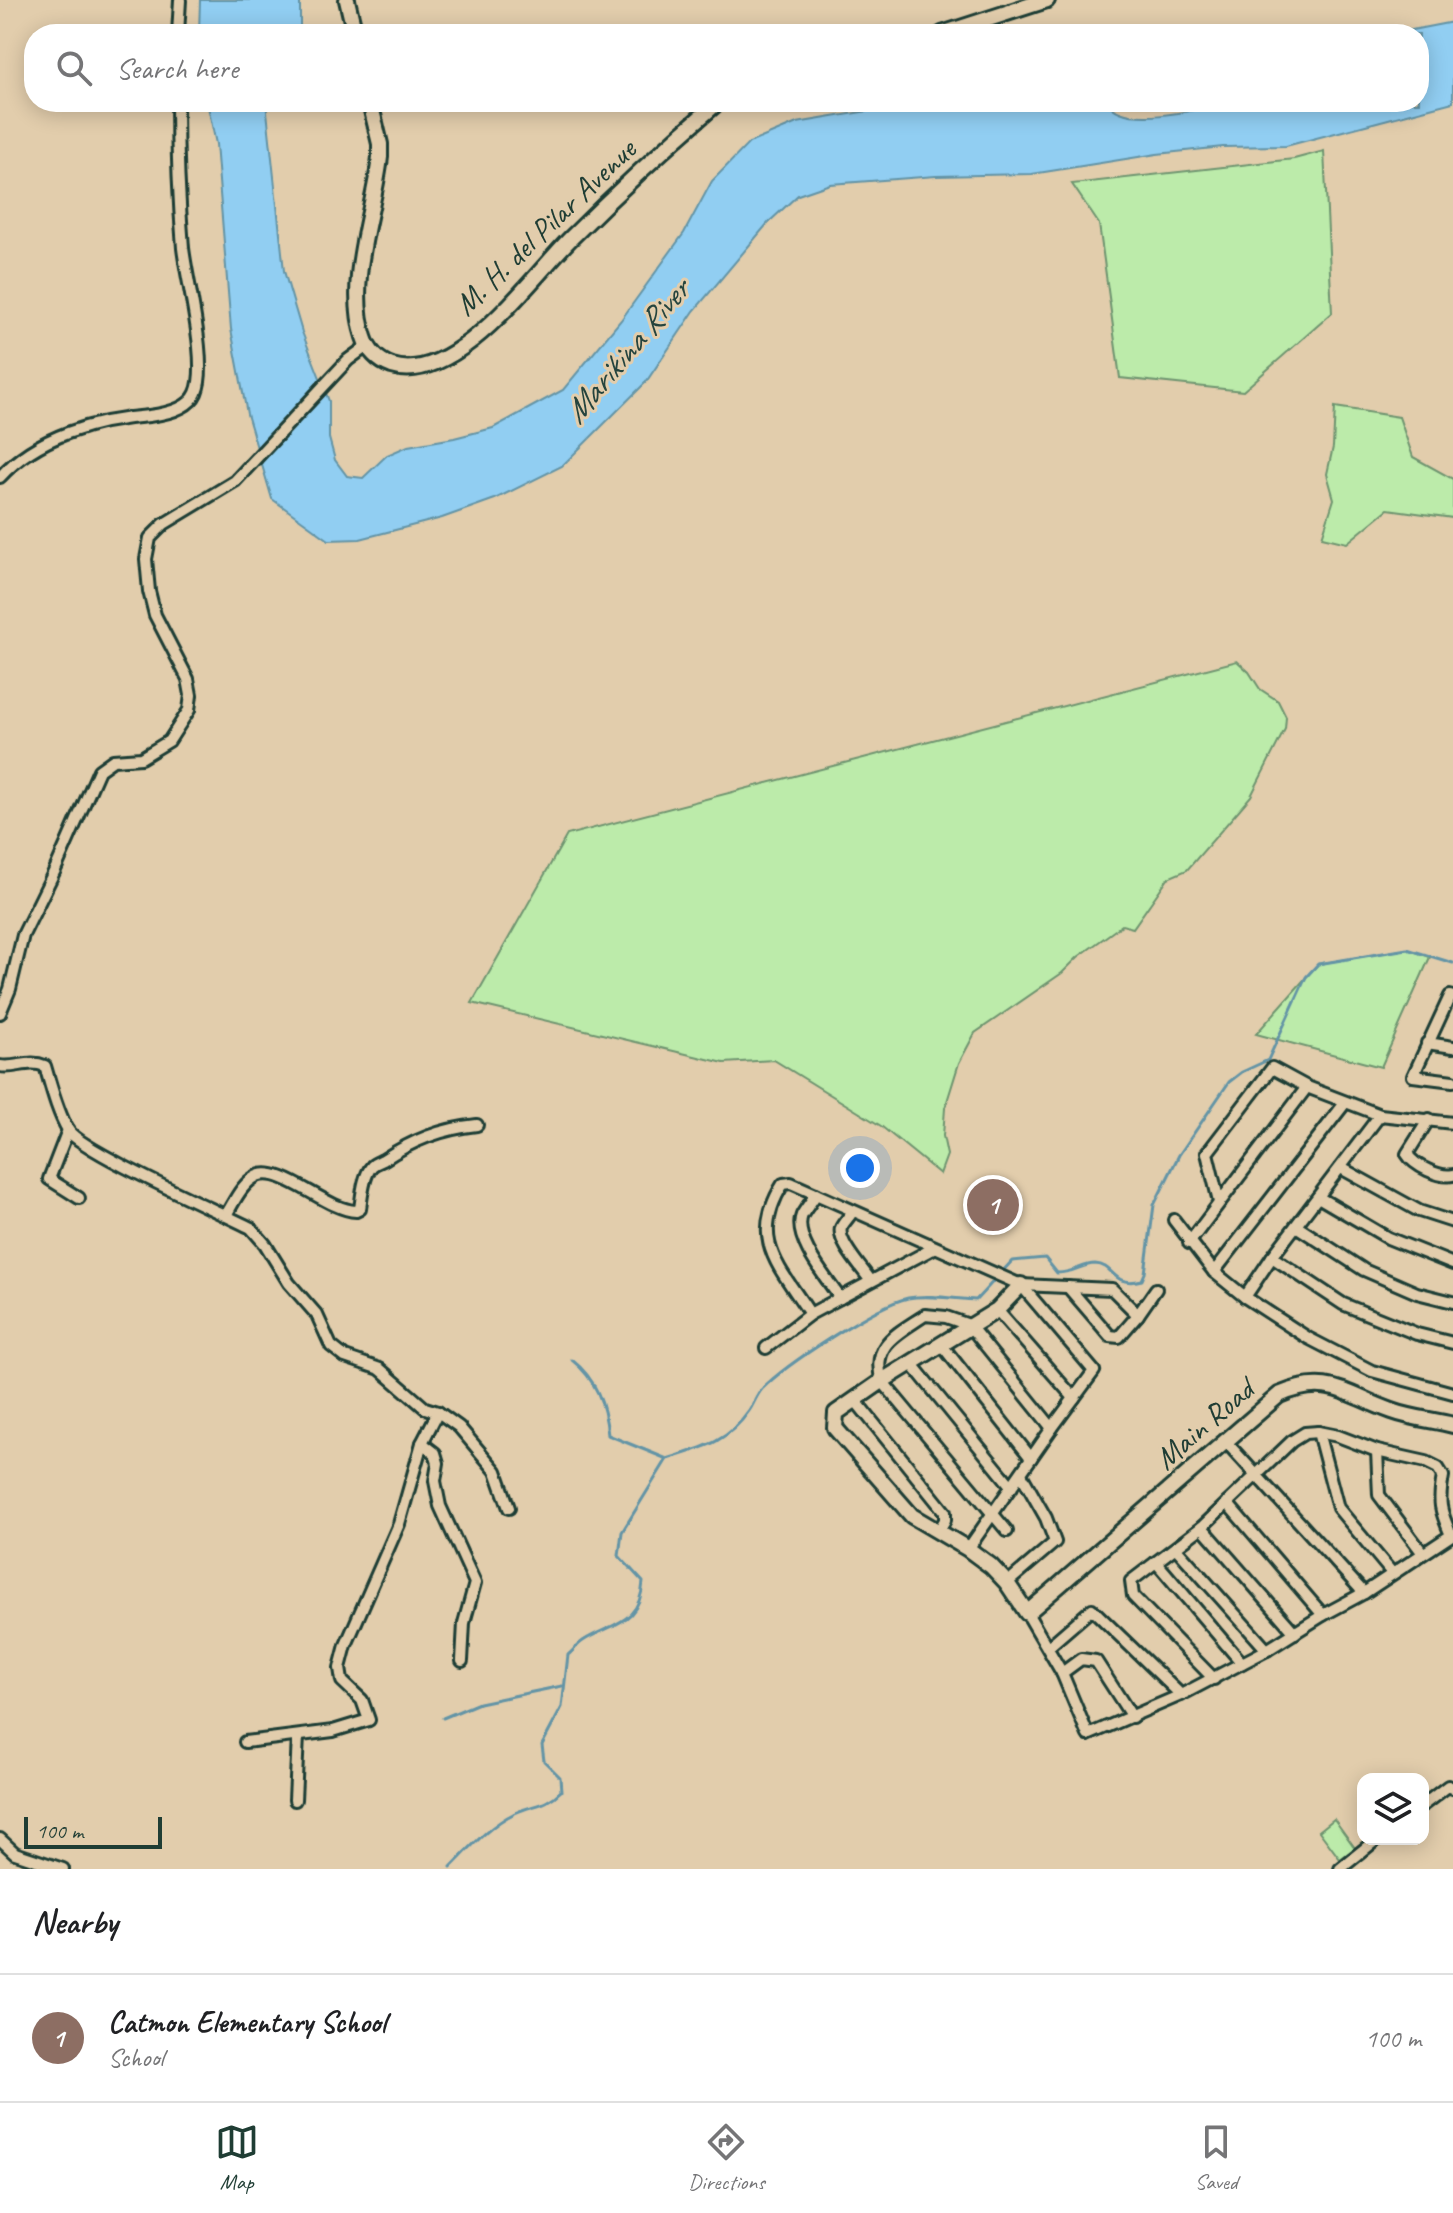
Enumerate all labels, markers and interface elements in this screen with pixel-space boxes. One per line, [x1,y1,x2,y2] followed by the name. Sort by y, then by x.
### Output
[24,24,1429,112] search box
[52,46,96,90] icon: search
[116,49,238,87] text: Search here
[445,128,647,324] street label: M. H. del Pilar Avenue
[554,267,702,432] water label: Marikina River
[840,1148,880,1188] your location
[967,1175,1019,1235] pin: 1
[1146,1366,1266,1478] street label: Main Road
[1357,1773,1429,1845] map controls
[1357,1773,1429,1845] button: layers
[24,1813,162,1849] scale bar
[36,1817,83,1845] text: 100 m
[32,1900,118,1943] text: Nearby
[108,2003,386,2041] text: Catmon Elementary School
[52,2022,64,2055] text: 1
[1365,2022,1421,2055] text: 100 m
[108,2041,164,2074] text: School
[215,2120,259,2196] tab: Map
[688,2120,765,2196] tab: Directions
[1194,2120,1238,2196] tab: Saved

